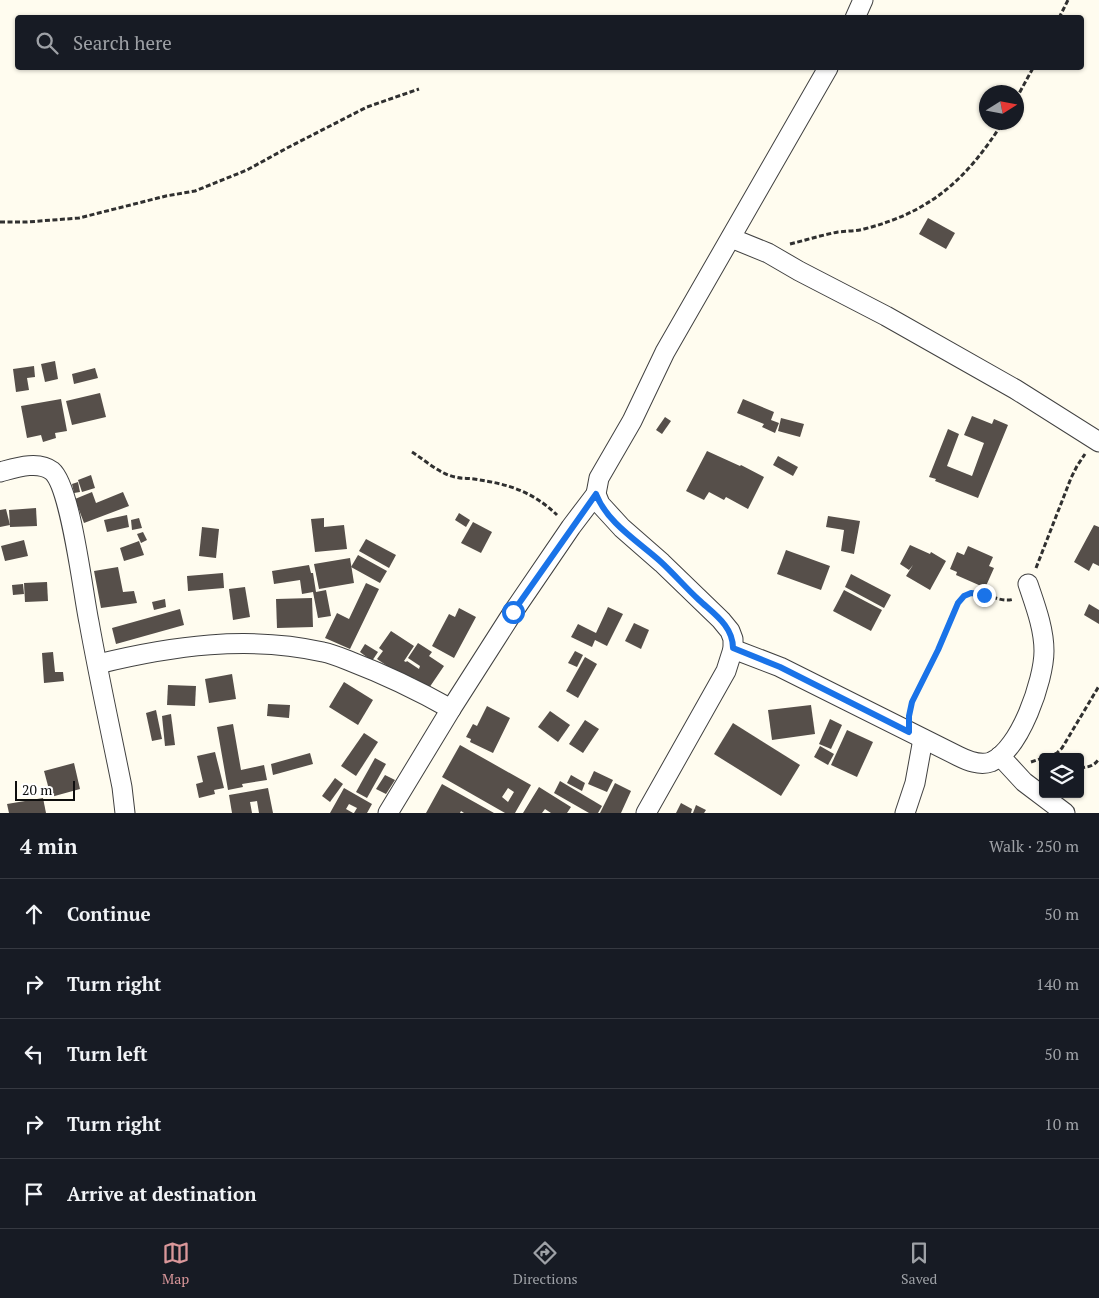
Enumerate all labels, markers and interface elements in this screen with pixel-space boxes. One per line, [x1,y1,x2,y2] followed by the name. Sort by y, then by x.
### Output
[15,15,1084,70] search box
[33,29,61,57] icon: search
[73,30,172,55] text: Search here
[979,85,1024,130] north arrow
[973,584,996,607] route end
[502,601,525,624] route start
[1039,753,1084,798] map controls
[1039,753,1084,798] button: layers
[15,778,75,801] scale bar
[22,780,52,799] text: 20 m
[20,832,77,860] text: 4 min
[989,835,1079,857] text: Walk · 250 m
[20,900,48,928] icon: ahead
[67,901,151,926] text: Continue
[1044,903,1079,925] text: 50 m
[20,970,48,998] icon: right
[67,971,161,996] text: Turn right
[1036,973,1079,995] text: 140 m
[20,1040,48,1068] icon: left
[67,1041,148,1066] text: Turn left
[1044,1043,1079,1065] text: 50 m
[20,1110,48,1138] icon: right
[67,1111,161,1136] text: Turn right
[1044,1113,1079,1135] text: 10 m
[20,1180,48,1208] icon: arrive
[67,1181,256,1206] text: Arrive at destination
[162,1239,190,1288] tab: Map
[513,1239,578,1288] tab: Directions
[901,1239,937,1288] tab: Saved

